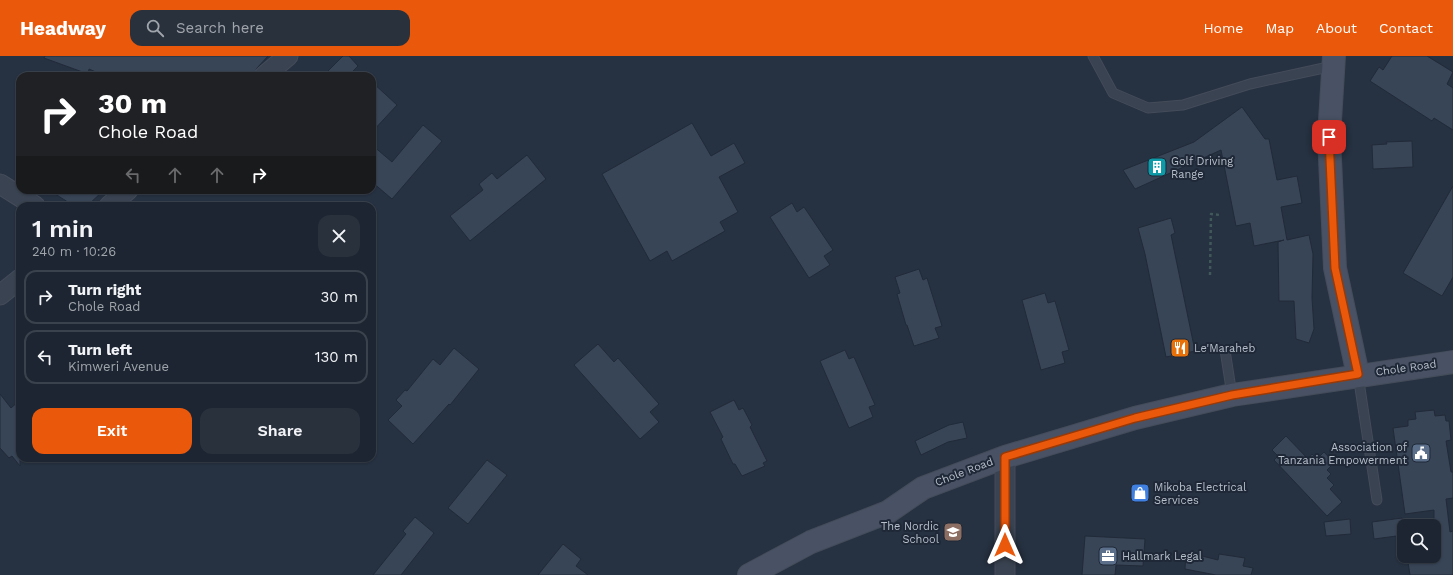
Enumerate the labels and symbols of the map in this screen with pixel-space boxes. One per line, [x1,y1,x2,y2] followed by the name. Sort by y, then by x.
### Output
[1312,120,1346,154] pin
[1171,155,1233,181] place label: Golf Driving Range
[1146,156,1168,178] building icon: Golf Driving Range
[1169,337,1191,359] restaurant icon: Le'Maraheb
[1194,342,1255,355] place label: Le'Maraheb
[1375,357,1437,379] street label: Chole Road
[1278,441,1408,467] place label: Association of Tanzania Empowerment
[1410,442,1432,464] public building icon: Association of Tanzania Empowerment
[933,455,995,489] street label: Chole Road
[1154,481,1247,507] place label: Mikoba Electrical Services
[1129,482,1151,504] shop icon: Mikoba Electrical Services
[881,520,940,546] place label: The Nordic School
[942,521,964,543] school or university icon: The Nordic School
[984,524,1026,566] position arrow
[1097,545,1119,567] office icon: Hallmark Legal
[1122,550,1203,563] place label: Hallmark Legal

